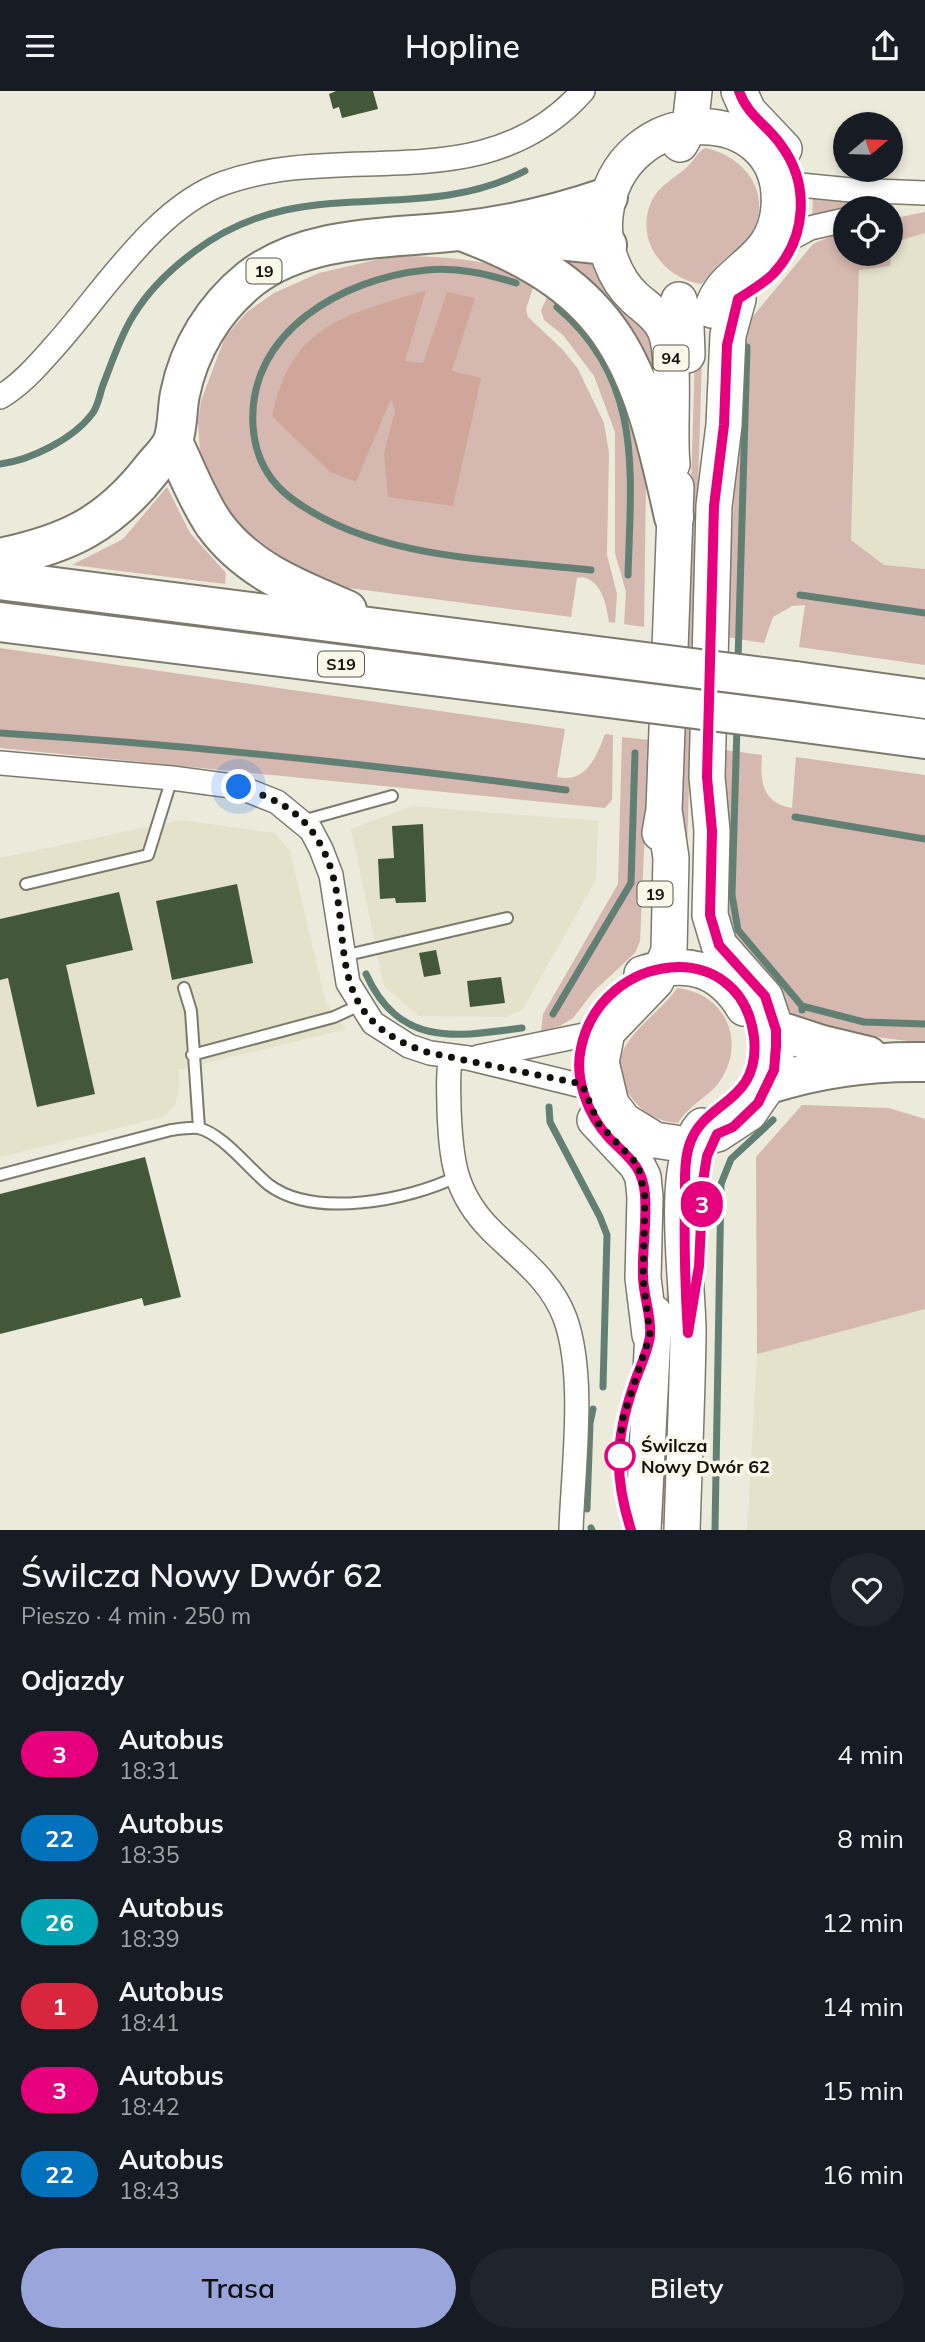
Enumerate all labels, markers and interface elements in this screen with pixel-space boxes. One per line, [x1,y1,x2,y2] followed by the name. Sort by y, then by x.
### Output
[405,26,520,66] text: Hopline
[21,27,59,65] icon: menu
[866,27,904,65] icon: share
[833,112,903,182] north arrow
[833,112,903,266] map controls
[833,196,903,266] button: locate
[246,259,282,283] road number: 19
[654,346,688,371] road number: 94
[318,651,364,677] road number: S19
[221,769,256,804] your location
[638,881,672,907] road number: 19
[679,1181,725,1227] line badge: 3
[695,1189,709,1219] text: 3
[641,1434,770,1478] place label: Świlcza Nowy Dwór 62
[605,1441,635,1471] marker: Świlcza Nowy Dwór 62
[830,1553,904,1627] button: heart
[21,1554,383,1595] text: Świlcza Nowy Dwór 62
[21,1601,251,1630] text: Pieszo · 4 min · 250 m
[21,1664,124,1697] text: Odjazdy
[119,1723,224,1756] text: Autobus
[837,1738,904,1771] text: 4 min
[52,1739,67,1769] text: 3
[119,1756,179,1785] text: 18:31
[119,1807,224,1840] text: Autobus
[837,1822,904,1855] text: 8 min
[45,1823,74,1853] text: 22
[119,1840,179,1869] text: 18:35
[119,1891,224,1924] text: Autobus
[822,1906,904,1939] text: 12 min
[45,1907,74,1937] text: 26
[119,1924,179,1953] text: 18:39
[119,1975,224,2008] text: Autobus
[822,1990,904,2023] text: 14 min
[52,1991,67,2021] text: 1
[119,2008,179,2037] text: 18:41
[119,2059,224,2092] text: Autobus
[822,2074,904,2107] text: 15 min
[52,2075,67,2105] text: 3
[119,2092,179,2121] text: 18:42
[119,2143,224,2176] text: Autobus
[822,2158,904,2191] text: 16 min
[45,2159,74,2189] text: 22
[119,2176,179,2205] text: 18:43
[21,2248,456,2328] button: Trasa
[470,2248,904,2328] button: Bilety

